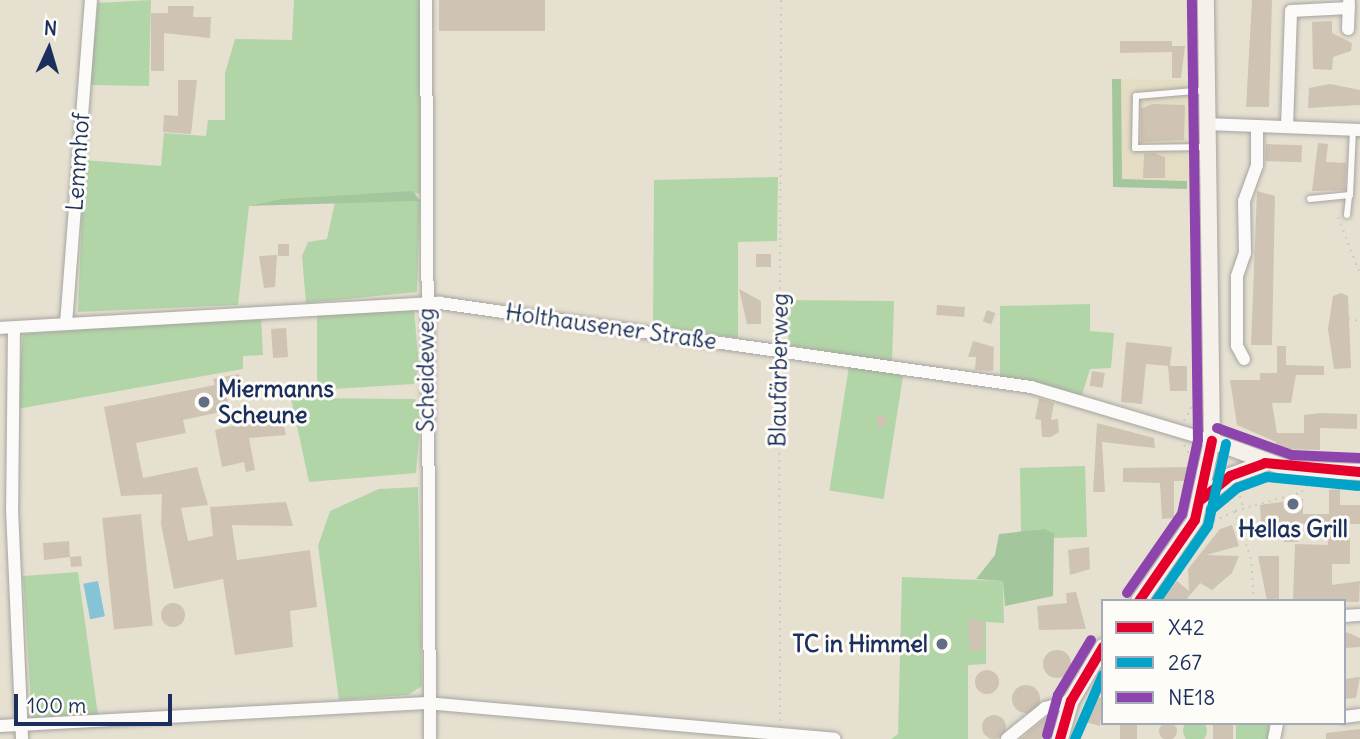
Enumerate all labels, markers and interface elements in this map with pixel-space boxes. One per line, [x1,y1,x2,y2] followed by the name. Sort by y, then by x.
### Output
[14,14,84,84] north arrow
[43,16,58,40] text: N
[61,112,95,212] street label: Lemmhof
[764,293,794,447] street label: Blaufärberweg
[504,299,718,355] street label: Holthausener Straße
[412,308,440,432] street label: Scheideweg
[218,375,334,429] place label: Miermanns Scheune
[196,394,212,410] marker: Miermanns Scheune
[1285,496,1301,512] marker: Hellas Grill
[1238,515,1348,543] place label: Hellas Grill
[1101,599,1346,725] legend
[1168,614,1204,641] text: X42
[793,630,928,658] place label: TC in Himmel
[934,636,950,652] marker: TC in Himmel
[1168,649,1202,676] text: 267
[18,680,175,724] scale bar
[1168,684,1215,711] text: NE18
[27,692,86,719] text: 100 m

